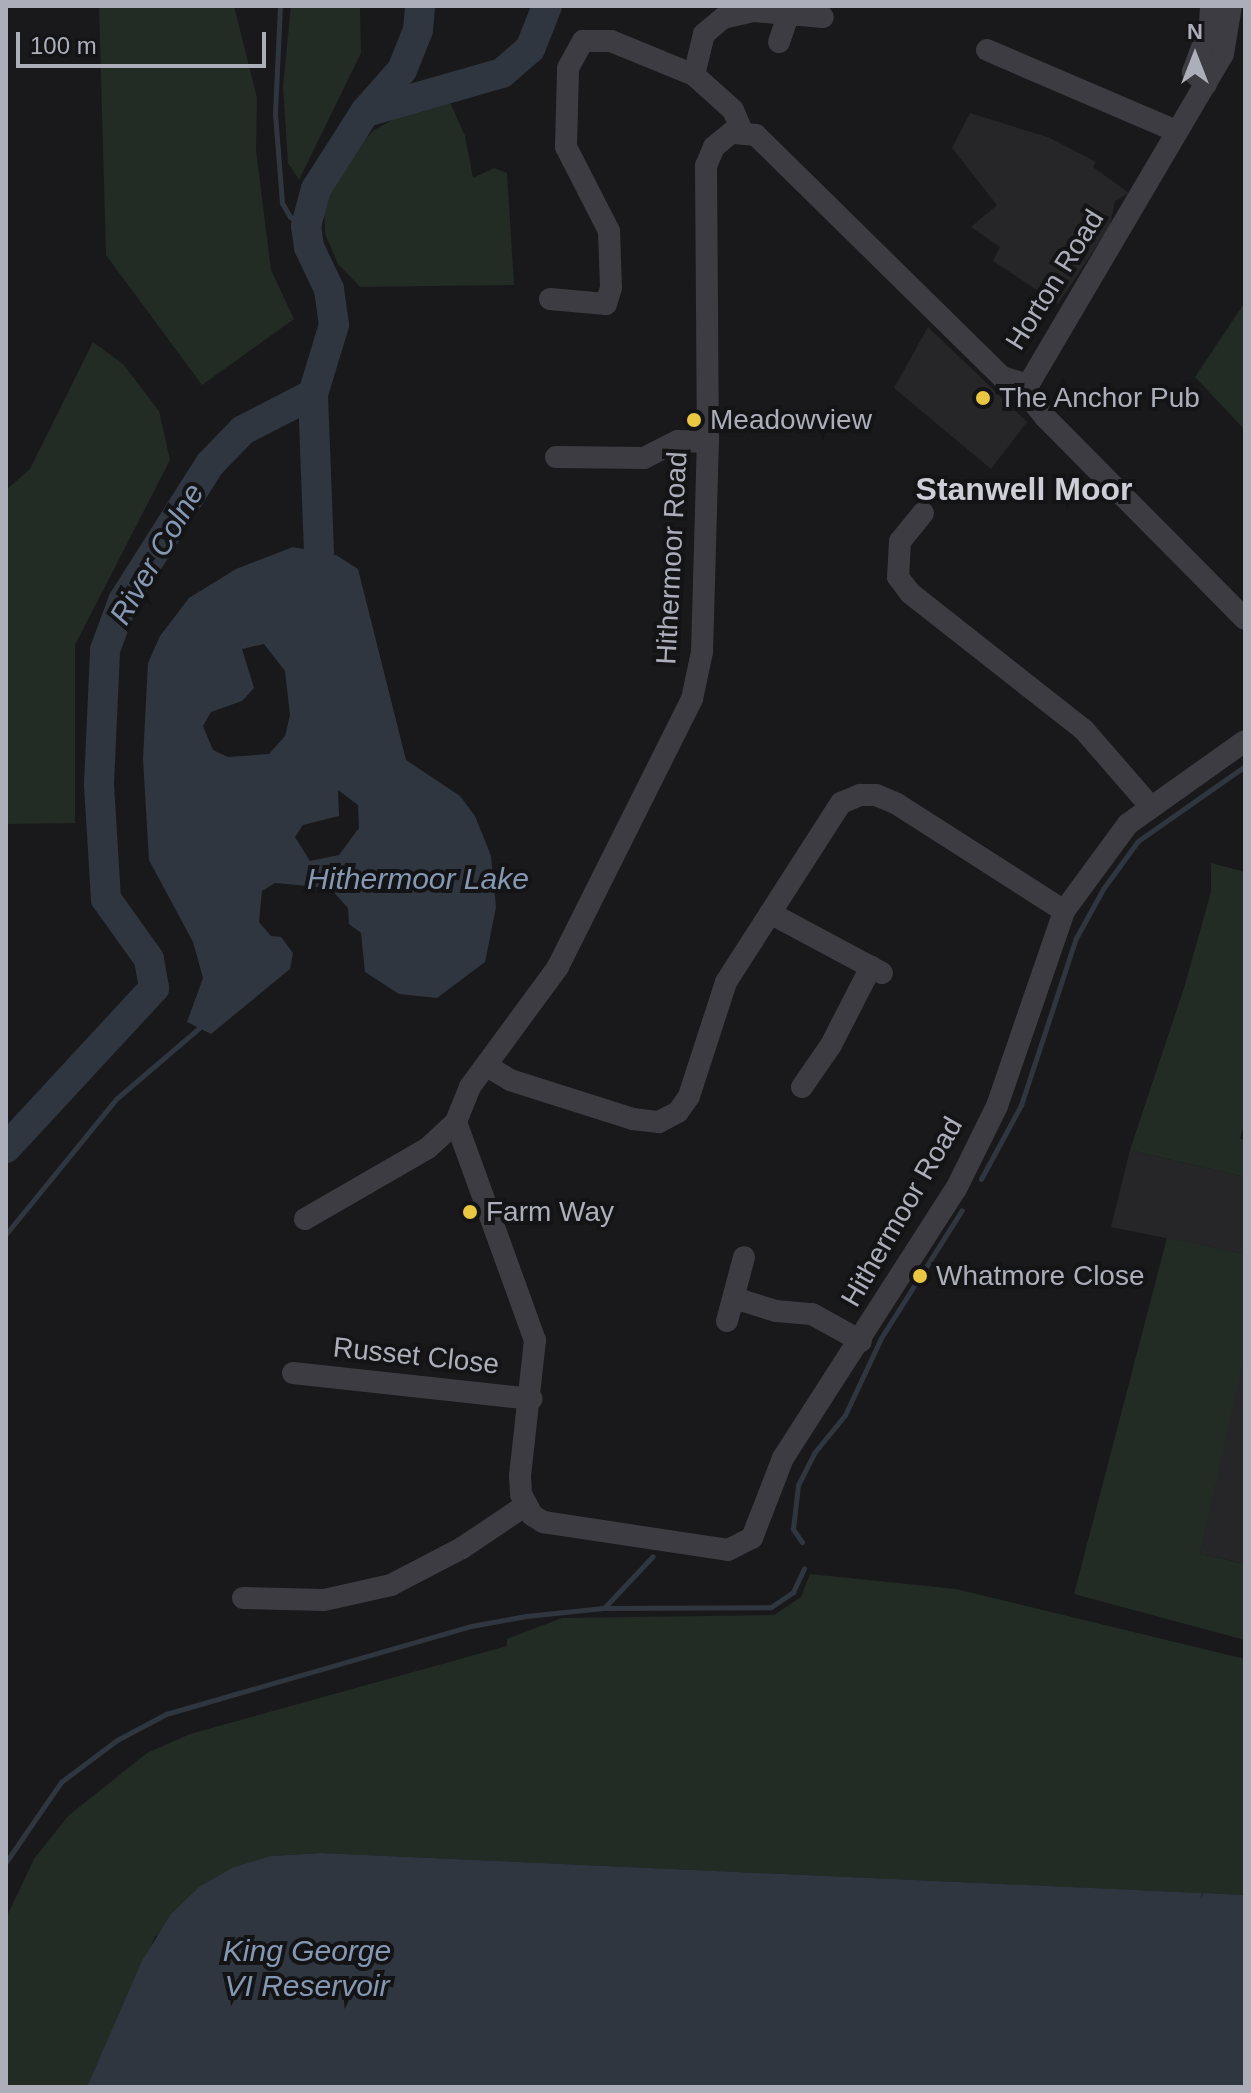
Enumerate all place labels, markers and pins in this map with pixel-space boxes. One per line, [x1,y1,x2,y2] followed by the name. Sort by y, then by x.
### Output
[999,381,1201,415] place label: The Anchor Pub
[974,389,992,407] marker: The Anchor Pub
[710,403,872,437] place label: Meadowview
[685,411,703,429] marker: Meadowview
[486,1195,614,1229] place label: Farm Way
[461,1203,479,1221] marker: Farm Way
[936,1259,1145,1293] place label: Whatmore Close
[911,1267,929,1285] marker: Whatmore Close

